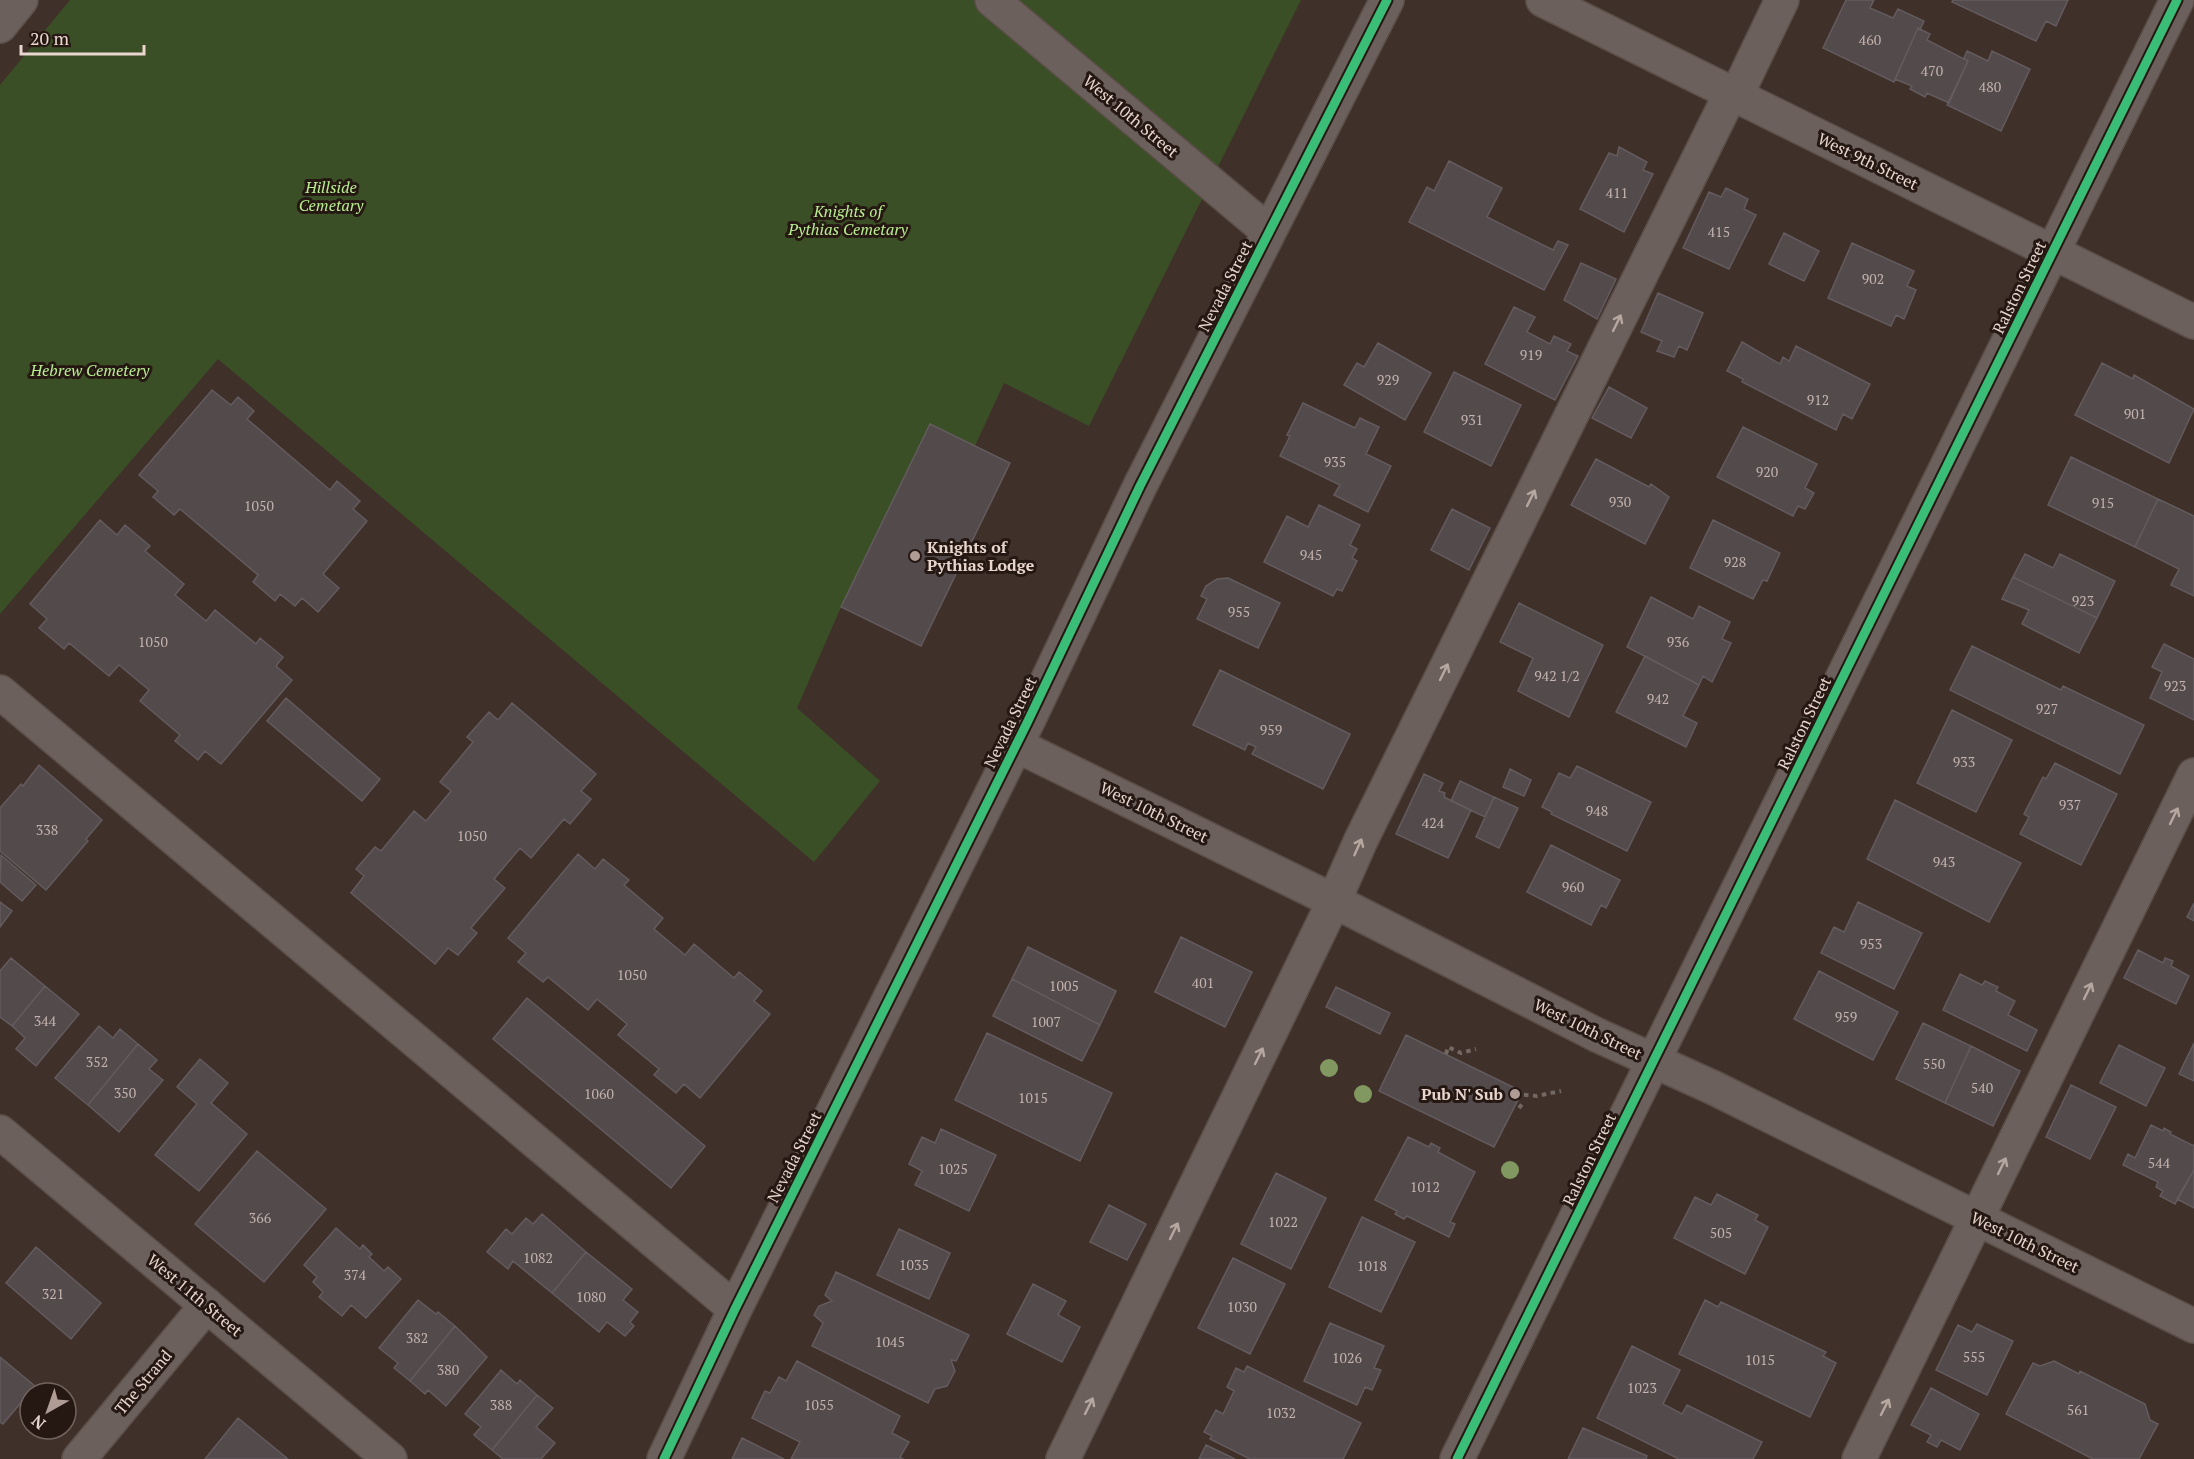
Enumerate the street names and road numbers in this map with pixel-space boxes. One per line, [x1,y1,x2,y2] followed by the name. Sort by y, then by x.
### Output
[1079,70,1183,162] street label: West 10th Street
[1814,127,1922,195] street label: West 9th Street
[1193,237,1257,335] street label: Nevada Street
[1987,237,2051,337] street label: Ralston Street
[978,673,1042,771] street label: Nevada Street
[1772,673,1836,773] street label: Ralston Street
[1096,776,1212,848] street label: West 10th Street
[1530,993,1646,1065] street label: West 10th Street
[762,1108,826,1206] street label: Nevada Street
[1557,1109,1621,1209] street label: Ralston Street
[1967,1206,2083,1278] street label: West 10th Street
[143,1249,247,1341] street label: West 11th Street
[109,1345,177,1419] street label: The Strand

